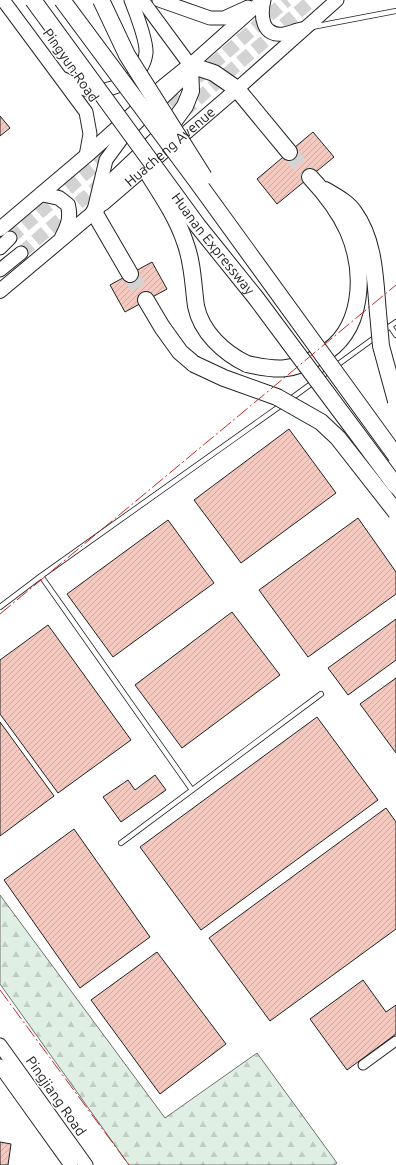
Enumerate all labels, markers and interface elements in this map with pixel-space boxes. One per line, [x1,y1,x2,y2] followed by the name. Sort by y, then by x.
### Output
[40,25,102,105] street label: Pingyun Road
[121,104,218,190] street label: Huacheng Avenue
[168,190,258,298] street label: Huanan Expressway
[23,1053,89,1139] street label: Pingjiang Road

